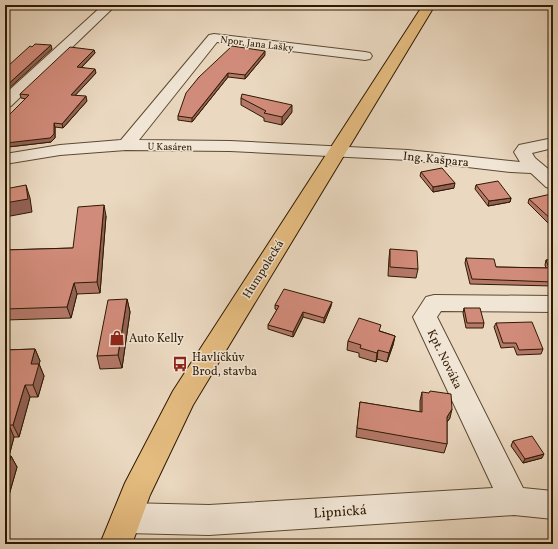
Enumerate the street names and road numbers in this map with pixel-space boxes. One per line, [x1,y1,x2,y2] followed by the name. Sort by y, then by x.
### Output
[220,33,295,55] street label: Npor. Jana Lašky
[148,140,192,154] street label: U Kasáren
[402,149,470,171] street label: Ing. Kašpara
[239,237,288,302] street label: Humpolecká
[423,327,465,392] street label: Kpt. Nováka
[313,501,367,524] street label: Lipnická

